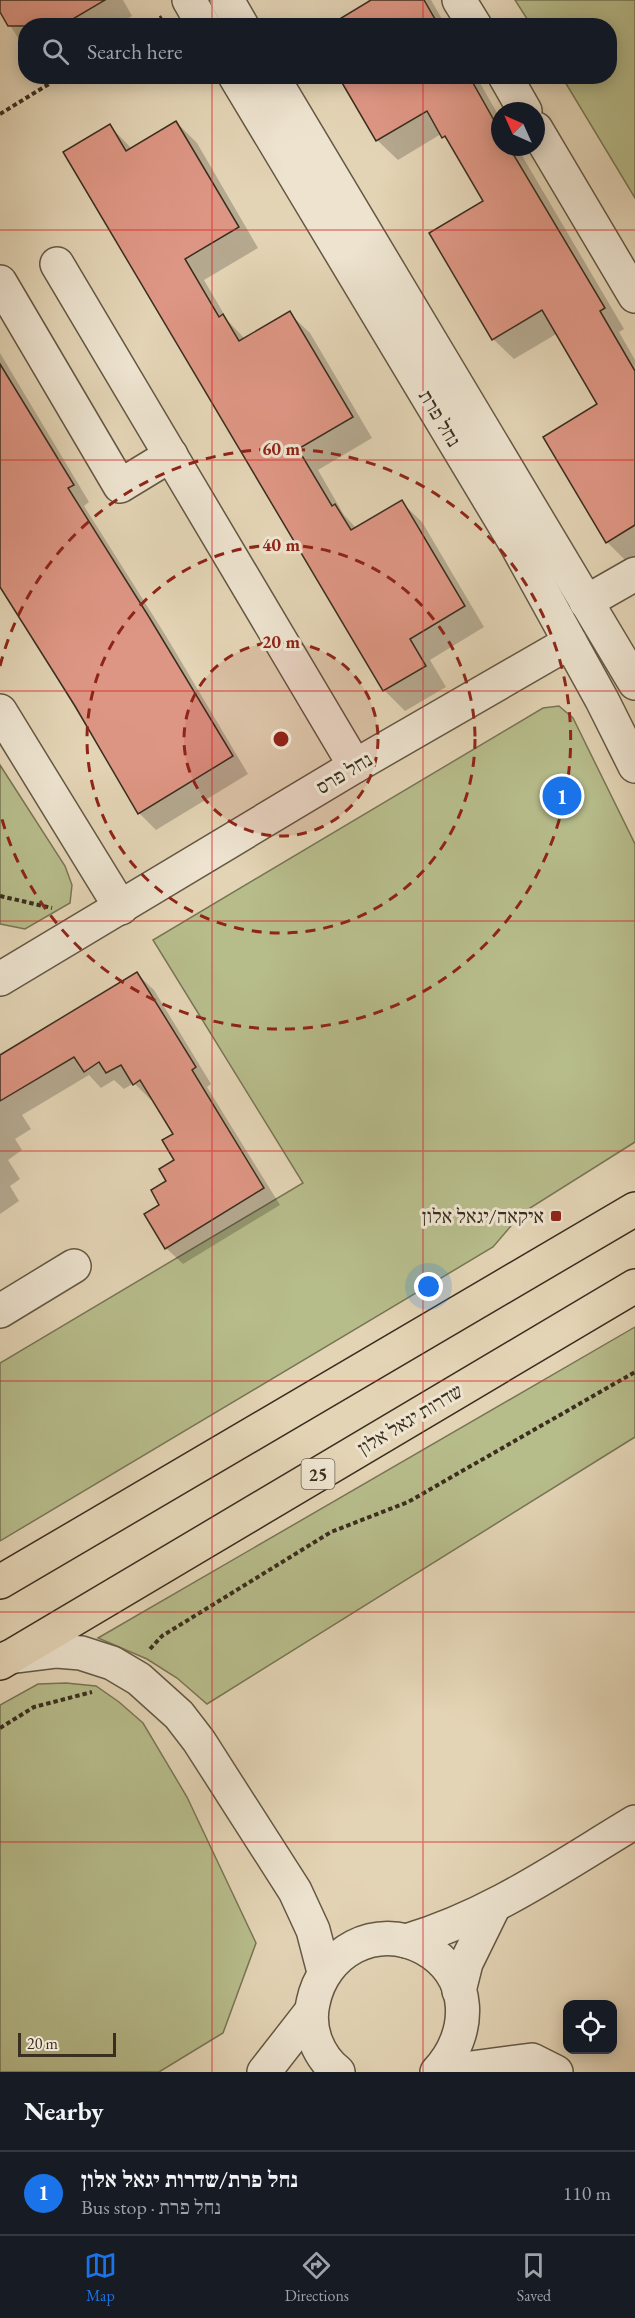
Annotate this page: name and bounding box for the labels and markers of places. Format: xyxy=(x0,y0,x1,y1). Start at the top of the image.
centre of rings xyxy=(271,729,291,749)
pin: 1 xyxy=(542,774,582,818)
place label: איקאה/יגאל אלון xyxy=(422,1203,544,1229)
marker: איקאה/יגאל אלון xyxy=(549,1209,563,1223)

